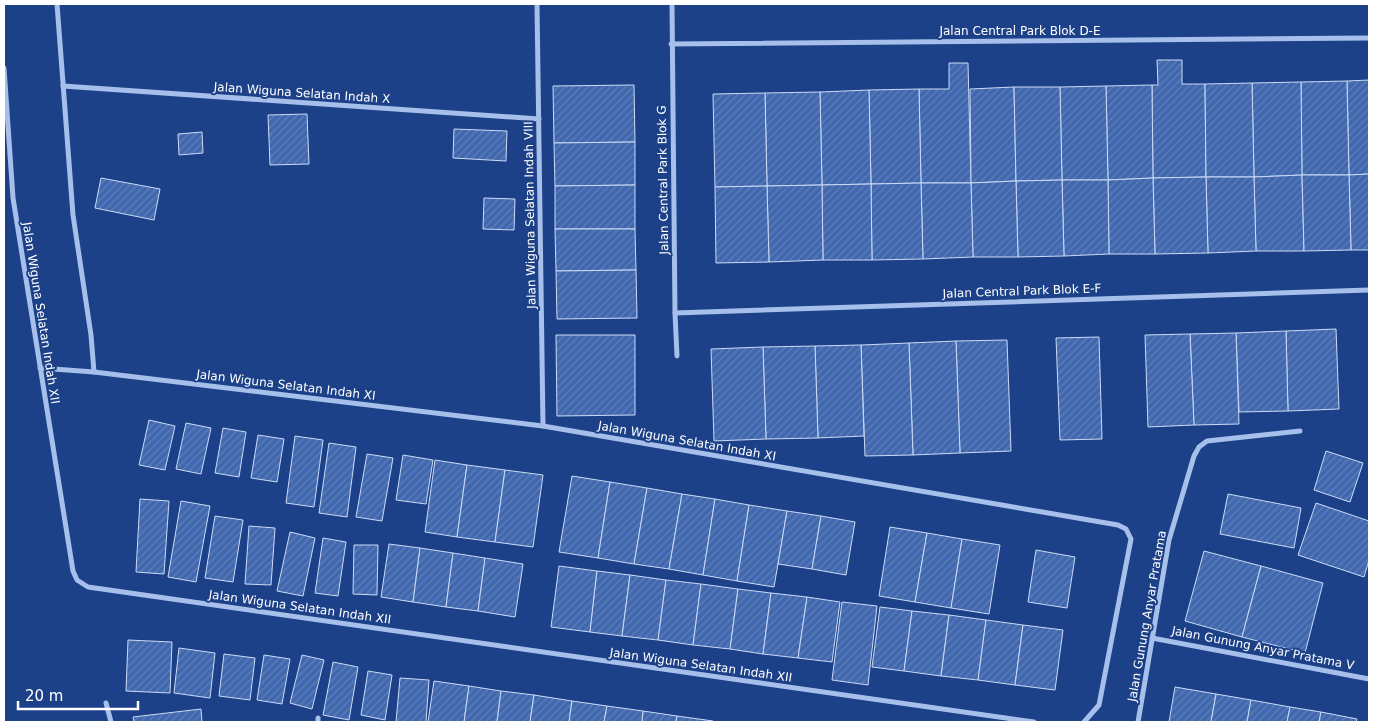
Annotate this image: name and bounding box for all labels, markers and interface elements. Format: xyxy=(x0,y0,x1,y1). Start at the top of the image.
street label: Jalan Central Park Blok D-E xyxy=(938,24,1101,38)
street label: Jalan Wiguna Selatan Indah X xyxy=(212,80,391,106)
street label: Jalan Central Park Blok G xyxy=(655,105,671,256)
street label: Jalan Wiguna Selatan Indah VIII xyxy=(521,121,539,310)
street label: Jalan Wiguna Selatan Indah XII xyxy=(20,220,62,405)
street label: Jalan Central Park Blok E-F xyxy=(941,281,1102,301)
street label: Jalan Wiguna Selatan Indah XI xyxy=(195,367,376,403)
street label: Jalan Wiguna Selatan Indah XI xyxy=(596,418,777,464)
street label: Jalan Gunung Anyar Pratama xyxy=(1125,529,1169,704)
street label: Jalan Wiguna Selatan Indah XII xyxy=(207,587,392,627)
street label: Jalan Gunung Anyar Pratama V xyxy=(1170,623,1356,673)
street label: Jalan Wiguna Selatan Indah XII xyxy=(608,645,793,685)
scale bar xyxy=(18,678,138,710)
text: 20 m xyxy=(25,687,63,705)

